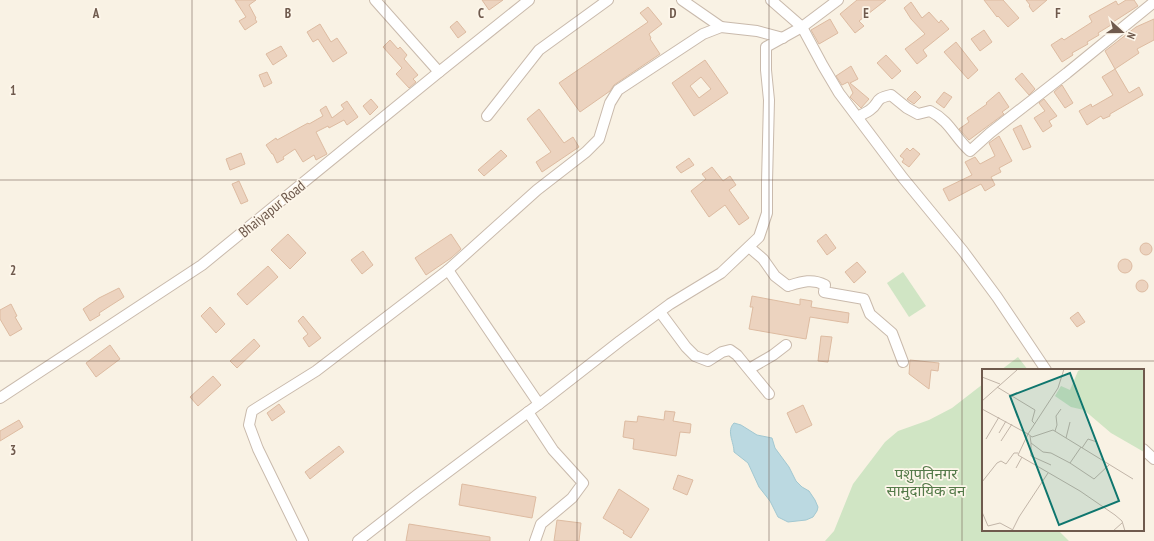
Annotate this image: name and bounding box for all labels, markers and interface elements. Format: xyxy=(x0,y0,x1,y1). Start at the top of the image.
text: A xyxy=(92,5,100,22)
text: B xyxy=(285,5,291,22)
text: C xyxy=(478,5,484,22)
text: D xyxy=(670,5,677,22)
text: E xyxy=(863,5,869,22)
text: F xyxy=(1055,5,1061,22)
north arrow xyxy=(1102,12,1142,52)
text: N xyxy=(1124,30,1139,41)
text: 1 xyxy=(10,82,16,99)
street label: Bhaiyapur Road xyxy=(234,176,309,241)
text: 2 xyxy=(10,262,16,279)
inset map xyxy=(982,369,1144,531)
text: 3 xyxy=(10,442,16,459)
park label: पशुपतिनगर सामुदायिक वन xyxy=(887,464,966,501)

